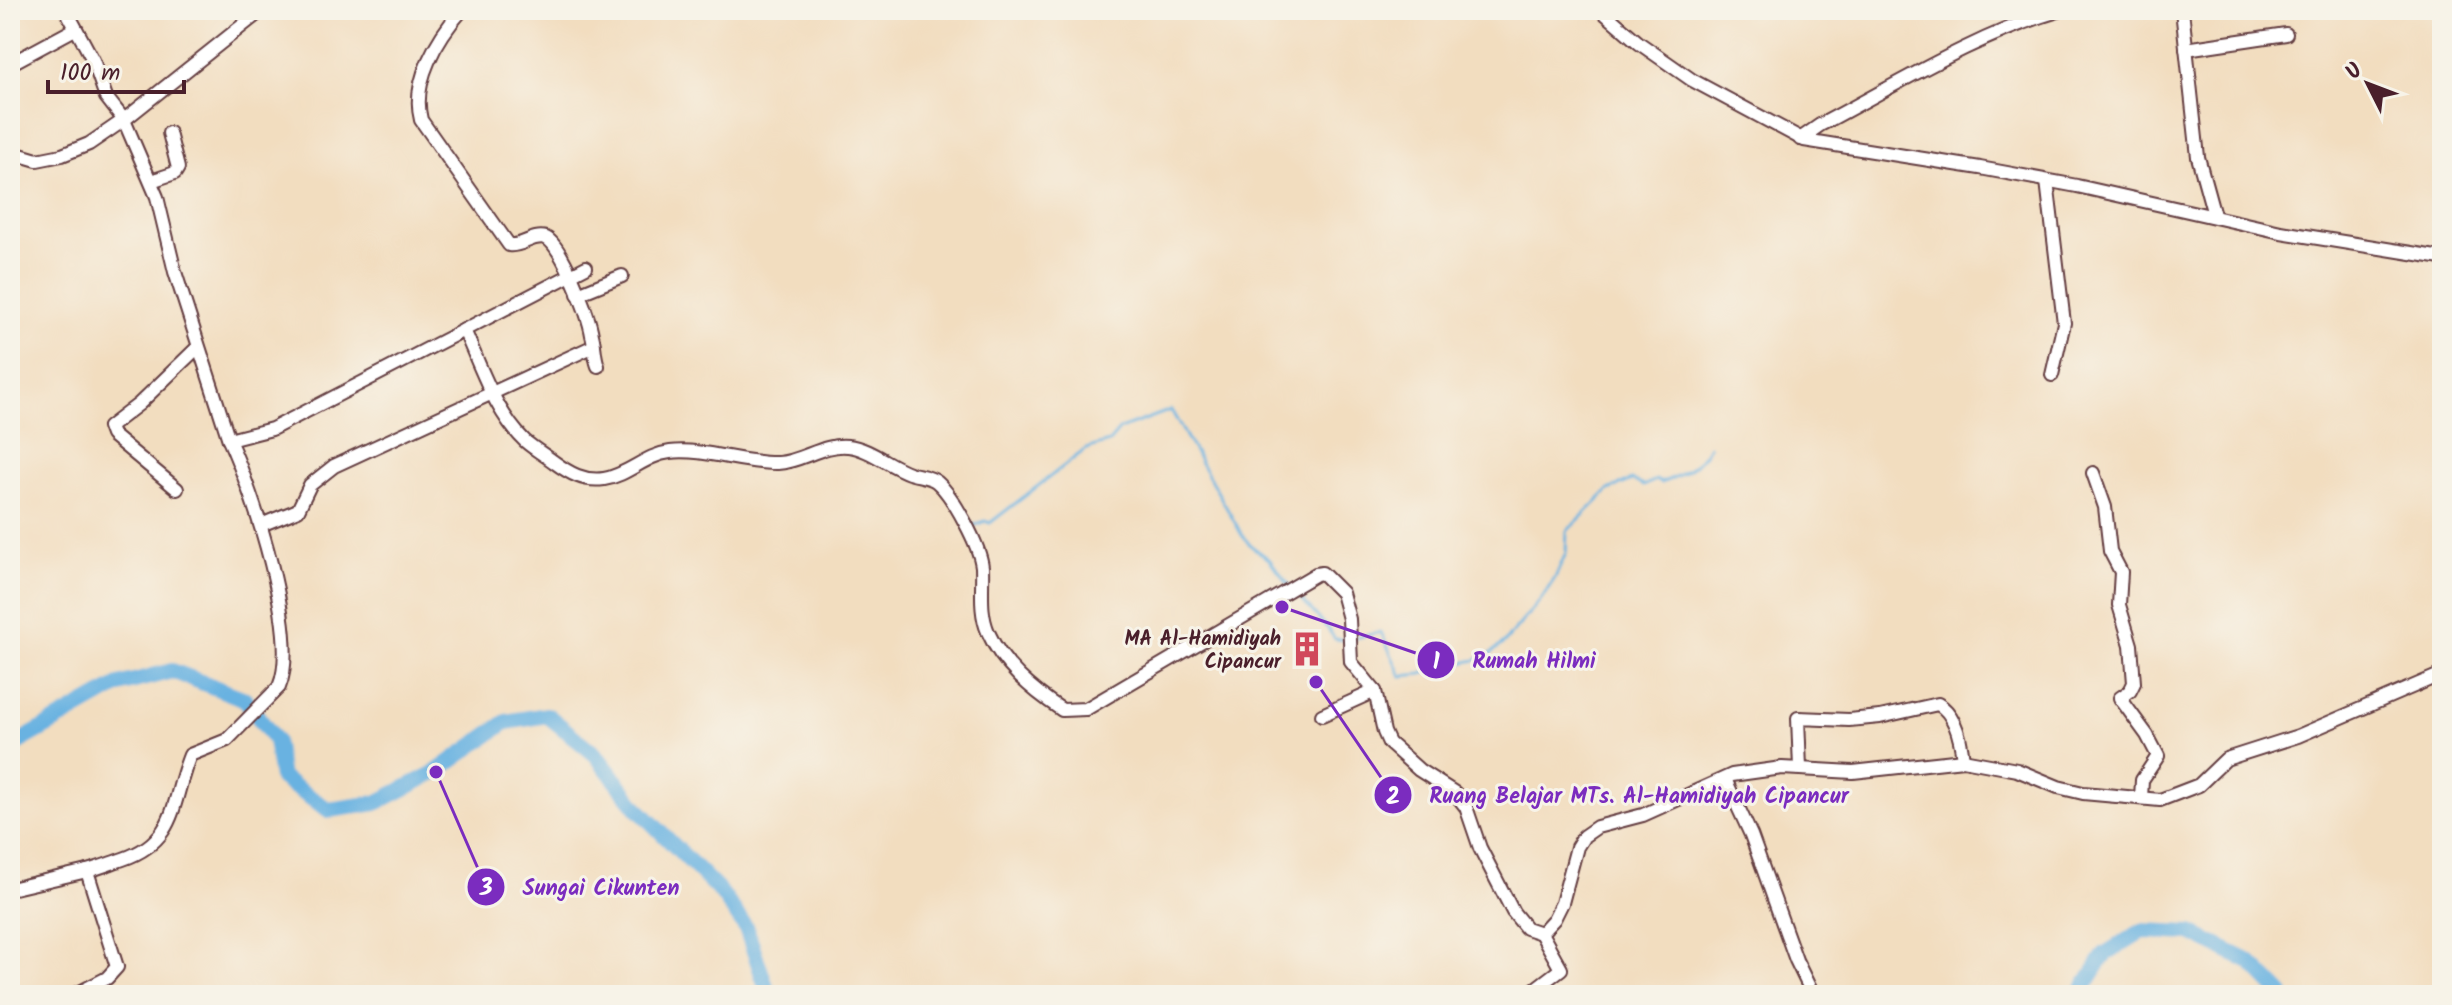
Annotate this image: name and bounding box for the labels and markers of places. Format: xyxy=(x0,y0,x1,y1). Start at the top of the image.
place label: MA Al-Hamidiyah Cipancur xyxy=(1124,624,1282,679)
building icon: MA Al-Hamidiyah Cipancur xyxy=(1288,630,1326,668)
callout: Rumah Hilmi xyxy=(1416,637,1612,683)
callout: Ruang Belajar MTs. Al-Hamidiyah Cipancur xyxy=(1373,772,1864,818)
callout: Sungai Cikunten xyxy=(466,864,695,910)

